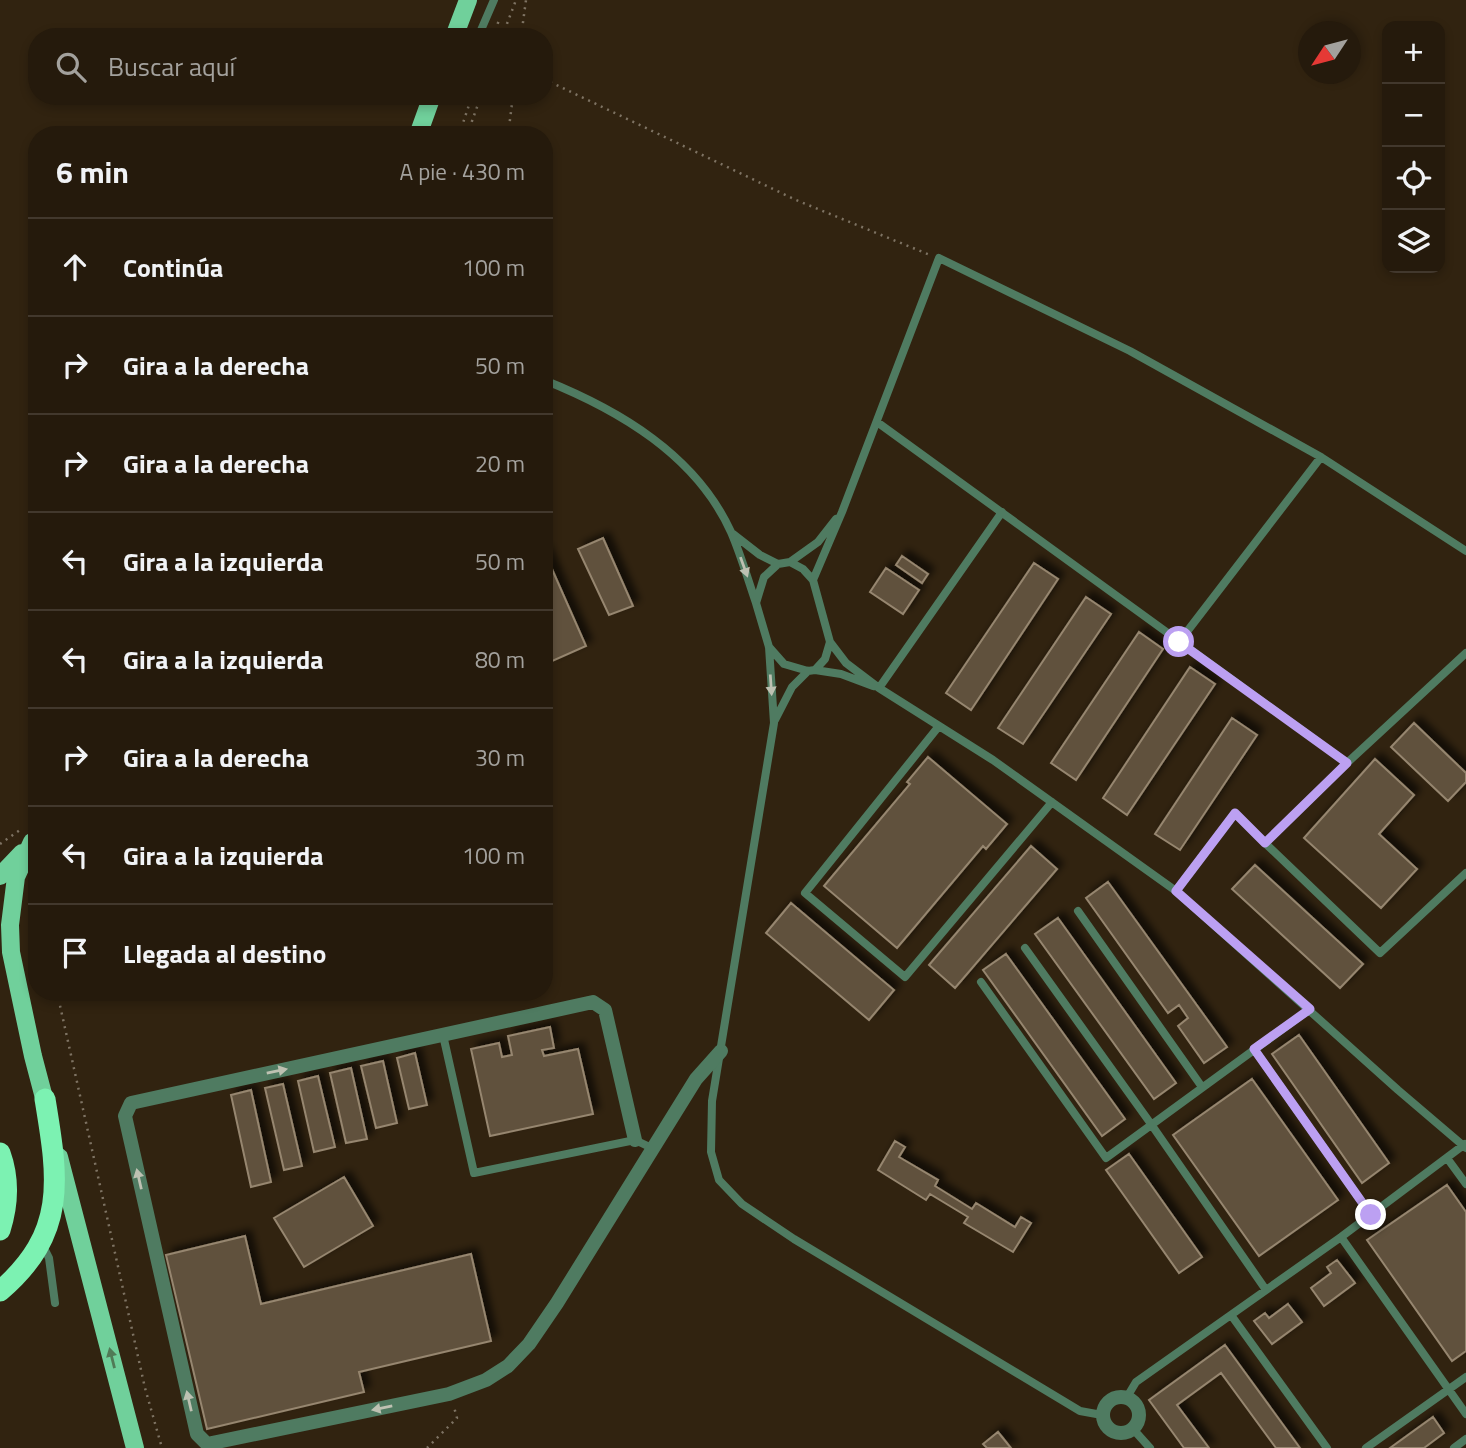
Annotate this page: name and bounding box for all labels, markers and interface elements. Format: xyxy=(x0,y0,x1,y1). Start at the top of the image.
north arrow xyxy=(1298,21,1361,84)
map controls xyxy=(1382,21,1445,273)
button: + xyxy=(1382,21,1445,84)
search box xyxy=(28,28,553,105)
text: Buscar aquí xyxy=(108,47,235,86)
icon: search xyxy=(52,48,90,86)
button: − xyxy=(1382,84,1445,147)
button: locate xyxy=(1382,147,1445,210)
text: 6 min xyxy=(56,149,129,195)
text: A pie · 430 m xyxy=(399,154,525,189)
button: layers xyxy=(1382,210,1445,273)
icon: ahead xyxy=(56,248,94,286)
text: Continúa xyxy=(123,248,223,287)
text: 100 m xyxy=(462,250,525,285)
icon: right xyxy=(56,346,94,384)
text: Gira a la derecha xyxy=(123,346,309,385)
text: 50 m xyxy=(475,348,525,383)
icon: right xyxy=(56,444,94,482)
text: Gira a la derecha xyxy=(123,444,309,483)
text: 20 m xyxy=(475,446,525,481)
icon: left xyxy=(56,542,94,580)
text: Gira a la izquierda xyxy=(123,542,324,581)
text: 50 m xyxy=(475,544,525,579)
one-way arrow xyxy=(739,557,750,578)
route start xyxy=(1163,626,1194,657)
icon: left xyxy=(56,640,94,678)
text: Gira a la izquierda xyxy=(123,640,324,679)
text: 80 m xyxy=(475,642,525,677)
one-way arrow xyxy=(766,674,777,696)
icon: right xyxy=(56,738,94,776)
text: Gira a la derecha xyxy=(123,738,309,777)
text: 30 m xyxy=(475,740,525,775)
icon: left xyxy=(56,836,94,874)
text: Gira a la izquierda xyxy=(123,836,324,875)
text: 100 m xyxy=(462,838,525,873)
icon: arrive xyxy=(56,934,94,972)
text: Llegada al destino xyxy=(123,934,326,973)
one-way arrow xyxy=(266,1066,288,1077)
one-way arrow xyxy=(133,1168,144,1190)
route end xyxy=(1355,1199,1386,1230)
one-way arrow xyxy=(106,1347,116,1368)
one-way arrow xyxy=(184,1389,195,1411)
one-way arrow xyxy=(371,1402,393,1413)

